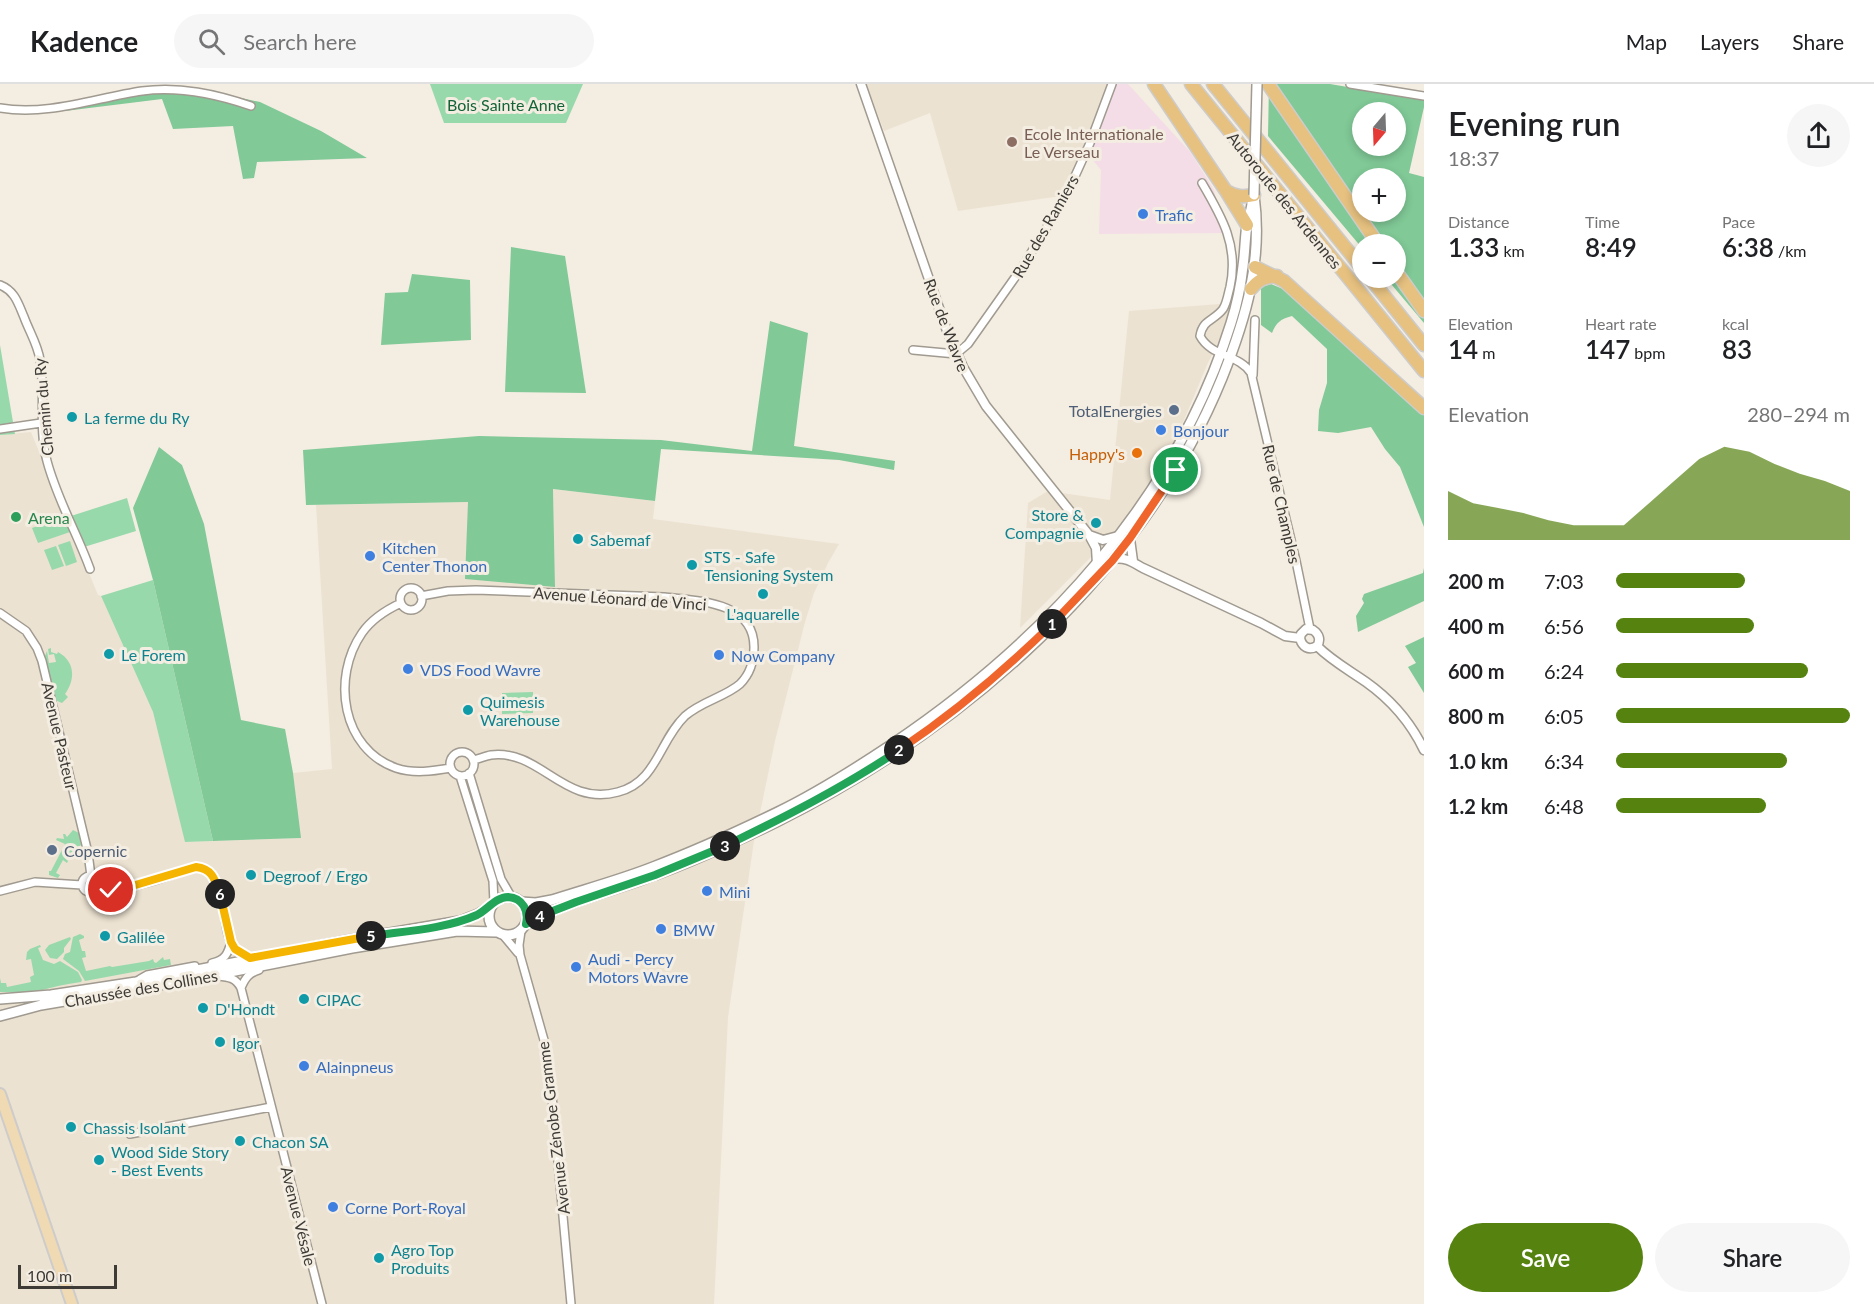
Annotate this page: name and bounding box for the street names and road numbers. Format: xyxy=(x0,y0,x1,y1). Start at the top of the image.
street label: Autoroute des Ardennes xyxy=(1224,128,1346,272)
street label: Rue des Ramiers xyxy=(1008,171,1082,281)
street label: Rue de Wavre xyxy=(921,276,973,374)
street label: Chemin du Ry xyxy=(29,357,57,457)
street label: Rue de Champles xyxy=(1259,443,1305,565)
street label: Avenue Léonard de Vinci xyxy=(533,582,707,614)
street label: Avenue Pasteur xyxy=(38,680,82,792)
street label: Chaussée des Collines xyxy=(63,965,219,1011)
street label: Avenue Zénobe Gramme xyxy=(533,1040,573,1216)
street label: Avenue Vésale xyxy=(277,1164,321,1268)

